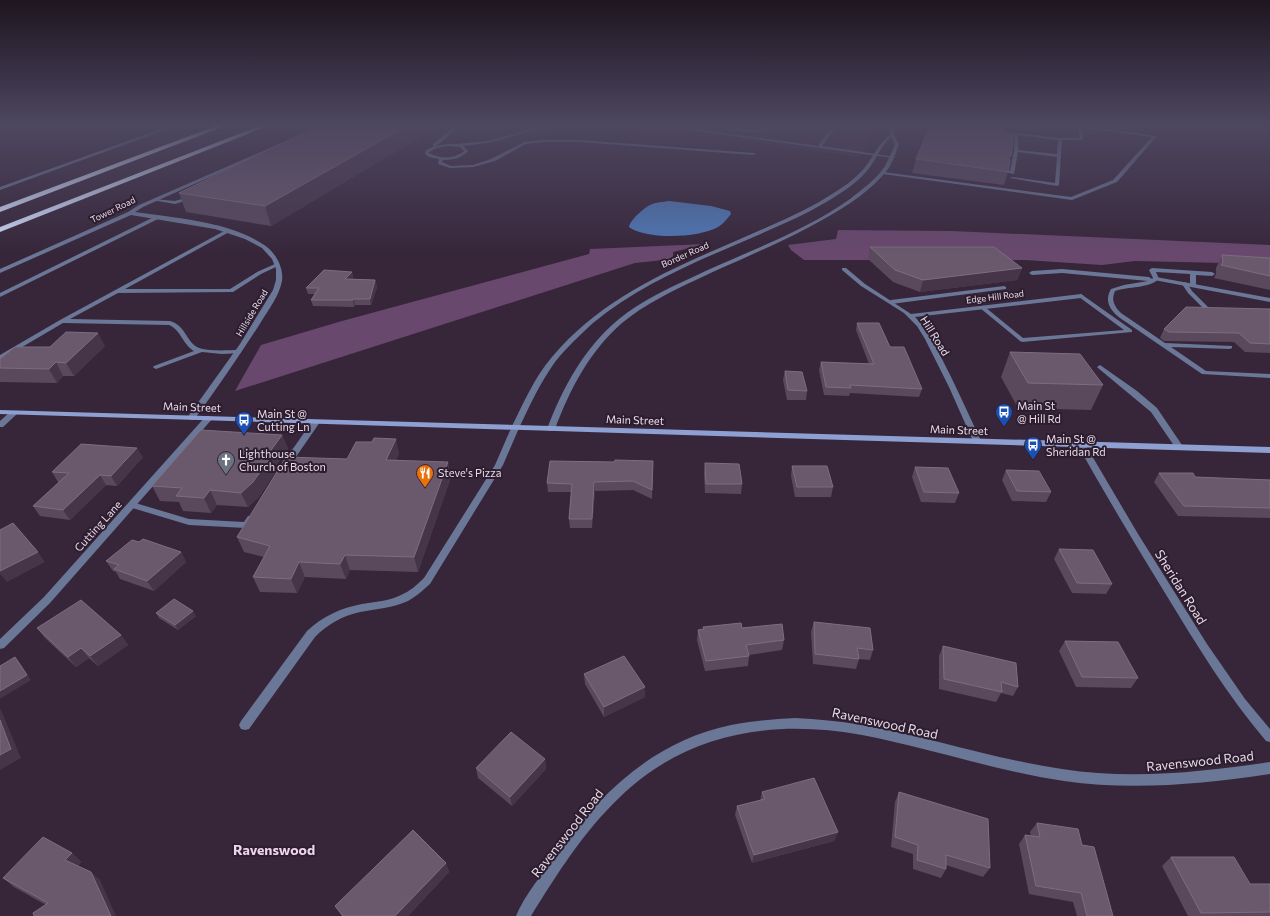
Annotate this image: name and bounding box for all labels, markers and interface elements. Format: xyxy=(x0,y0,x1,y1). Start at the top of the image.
street label: Tower Road xyxy=(89,194,137,225)
street label: Border Road xyxy=(659,239,710,270)
street label: Hillside Road xyxy=(233,287,270,338)
street label: Edge Hill Road xyxy=(965,288,1024,306)
street label: Hill Road xyxy=(918,313,953,358)
street label: Main Street xyxy=(163,399,222,414)
place label: Main St @ Hill Rd xyxy=(1017,399,1061,425)
bus stop icon: Main St @ Hill Rd xyxy=(994,402,1014,427)
place label: Main St @ Cutting Ln xyxy=(257,407,310,433)
bus stop icon: Main St @ Cutting Ln xyxy=(234,410,254,435)
street label: Main Street xyxy=(606,412,665,427)
street label: Main Street xyxy=(930,422,989,437)
place label: Main St @ Sheridan Rd xyxy=(1046,432,1106,458)
bus stop icon: Main St @ Sheridan Rd xyxy=(1023,435,1043,460)
place label: Lighthouse Church of Boston xyxy=(239,447,326,473)
church icon: Lighthouse Church of Boston xyxy=(216,450,236,475)
restaurant icon: Steve's Pizza xyxy=(415,463,435,488)
place label: Steve's Pizza xyxy=(438,466,501,479)
street label: Cutting Lane xyxy=(71,497,124,554)
street label: Sheridan Road xyxy=(1152,547,1210,627)
street label: Ravenswood Road xyxy=(831,704,939,742)
street label: Ravenswood Road xyxy=(1145,747,1255,775)
street label: Ravenswood Road xyxy=(527,786,607,880)
district label: Ravenswood xyxy=(233,841,315,858)

